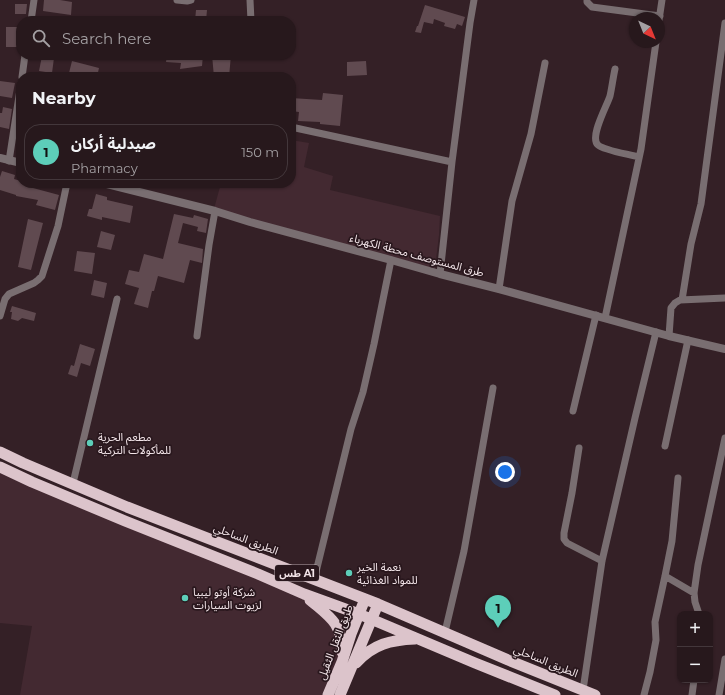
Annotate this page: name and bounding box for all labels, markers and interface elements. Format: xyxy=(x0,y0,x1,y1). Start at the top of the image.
north arrow xyxy=(629,12,665,48)
search box xyxy=(16,16,296,60)
icon: search xyxy=(30,27,52,49)
text: Search here xyxy=(62,29,151,48)
text: Nearby xyxy=(32,88,96,108)
text: صيدلية أركان xyxy=(71,134,156,153)
text: 1 xyxy=(43,144,49,160)
text: 150 m xyxy=(241,144,279,160)
text: Pharmacy xyxy=(71,160,138,176)
street label: طرق المستوصف محطة الكهرباء xyxy=(348,230,486,280)
place label: مطعم الحرية للمأكولات التركية xyxy=(98,430,171,457)
marker: مطعم الحرية للمأكولات التركية xyxy=(85,438,95,448)
your location xyxy=(495,462,515,482)
street label: الطريق الساحلي xyxy=(211,520,280,560)
place label: نعمة الخير للمواد الغذائية xyxy=(356,560,418,587)
road number: طس A1 xyxy=(275,565,319,581)
marker: نعمة الخير للمواد الغذائية xyxy=(344,568,354,578)
place label: شركة أوتو ليبيا لزيوت السيارات xyxy=(193,585,262,612)
marker: شركة أوتو ليبيا لزيوت السيارات xyxy=(180,593,190,603)
pin: 1 xyxy=(485,595,511,628)
street label: طريق النقل الثقيل xyxy=(314,602,356,682)
map controls xyxy=(677,611,713,683)
button: + xyxy=(677,611,713,647)
street label: الطريق الساحلي xyxy=(511,642,580,683)
button: − xyxy=(677,647,713,683)

